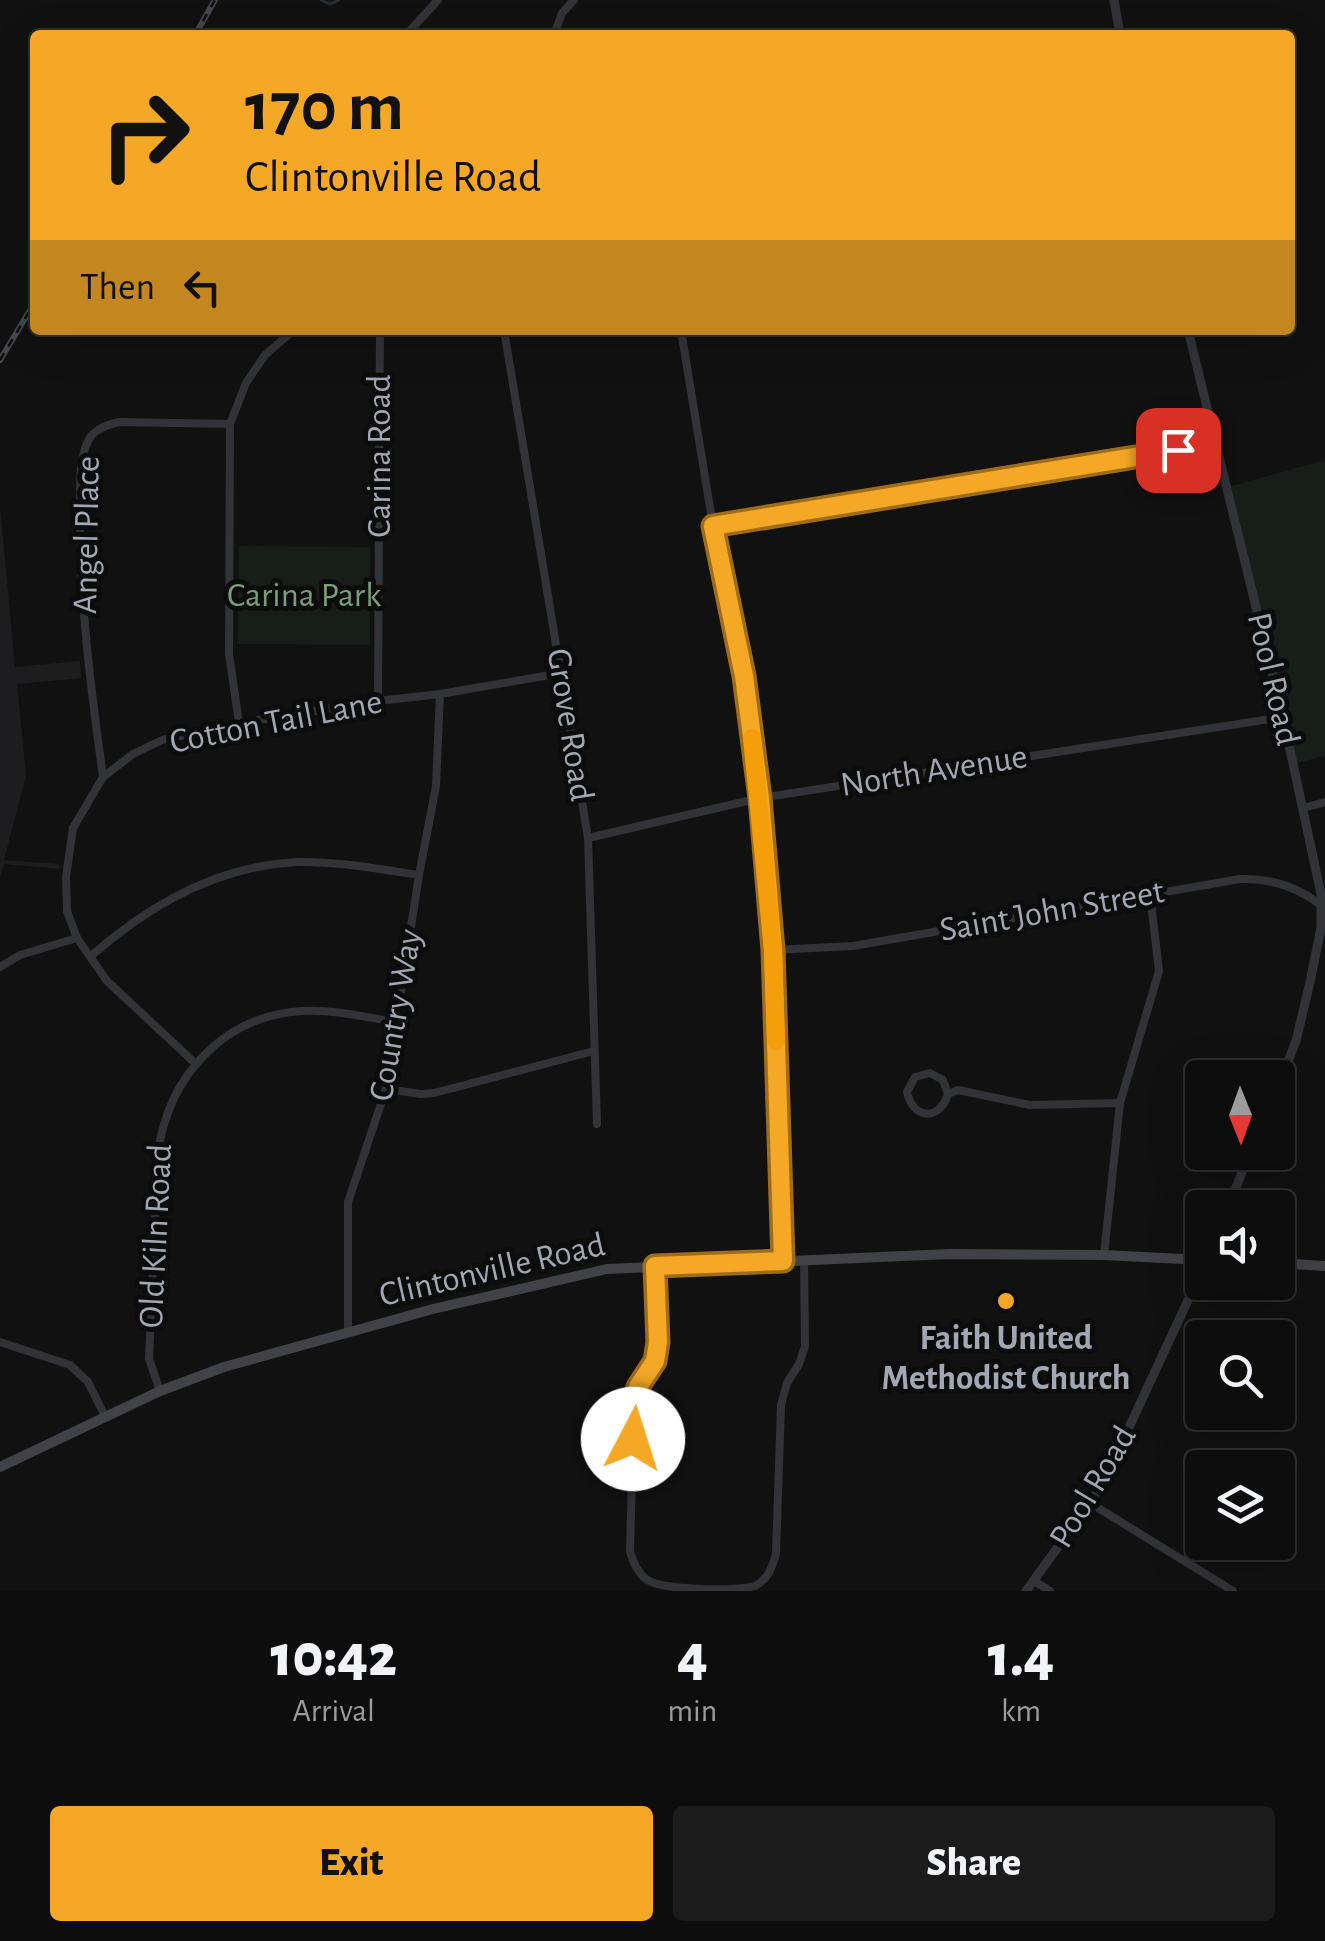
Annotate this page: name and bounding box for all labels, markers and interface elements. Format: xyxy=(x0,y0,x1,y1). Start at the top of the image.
icon: right xyxy=(80,70,210,200)
text: 170 m xyxy=(245,73,404,143)
text: Clintonville Road xyxy=(245,155,541,200)
icon: left xyxy=(175,260,230,315)
text: Then xyxy=(80,269,155,307)
street label: Carina Road xyxy=(362,374,397,538)
pin xyxy=(1136,408,1221,493)
icon: arrive xyxy=(1151,423,1206,478)
street label: Angel Place xyxy=(68,456,106,614)
park label: Carina Park xyxy=(227,578,381,613)
street label: Pool Road xyxy=(1241,609,1305,749)
street label: Grove Road xyxy=(541,646,599,804)
street label: Cotton Tail Lane xyxy=(167,684,385,760)
street label: North Avenue xyxy=(838,739,1030,803)
street label: Saint John Street xyxy=(937,874,1167,948)
street label: Country Way xyxy=(364,926,428,1104)
north arrow xyxy=(1185,1060,1295,1170)
map controls xyxy=(1185,1060,1295,1560)
street label: Old Kiln Road xyxy=(134,1143,178,1329)
button: sound xyxy=(1185,1190,1295,1300)
street label: Clintonville Road xyxy=(376,1227,608,1313)
marker: Faith United Methodist Church xyxy=(995,1290,1017,1312)
button: search xyxy=(1185,1320,1295,1430)
place label: Faith United Methodist Church xyxy=(882,1321,1130,1396)
position arrow xyxy=(581,1387,685,1491)
street label: Pool Road xyxy=(1043,1420,1143,1554)
button: layers xyxy=(1185,1450,1295,1560)
text: 10:42 xyxy=(271,1627,397,1687)
text: 4 xyxy=(677,1627,708,1687)
text: 1.4 xyxy=(988,1627,1054,1687)
text: Arrival xyxy=(293,1695,375,1727)
text: min xyxy=(667,1695,717,1727)
text: km xyxy=(1001,1695,1041,1727)
button: Exit xyxy=(50,1806,653,1921)
button: Share xyxy=(673,1806,1275,1921)

